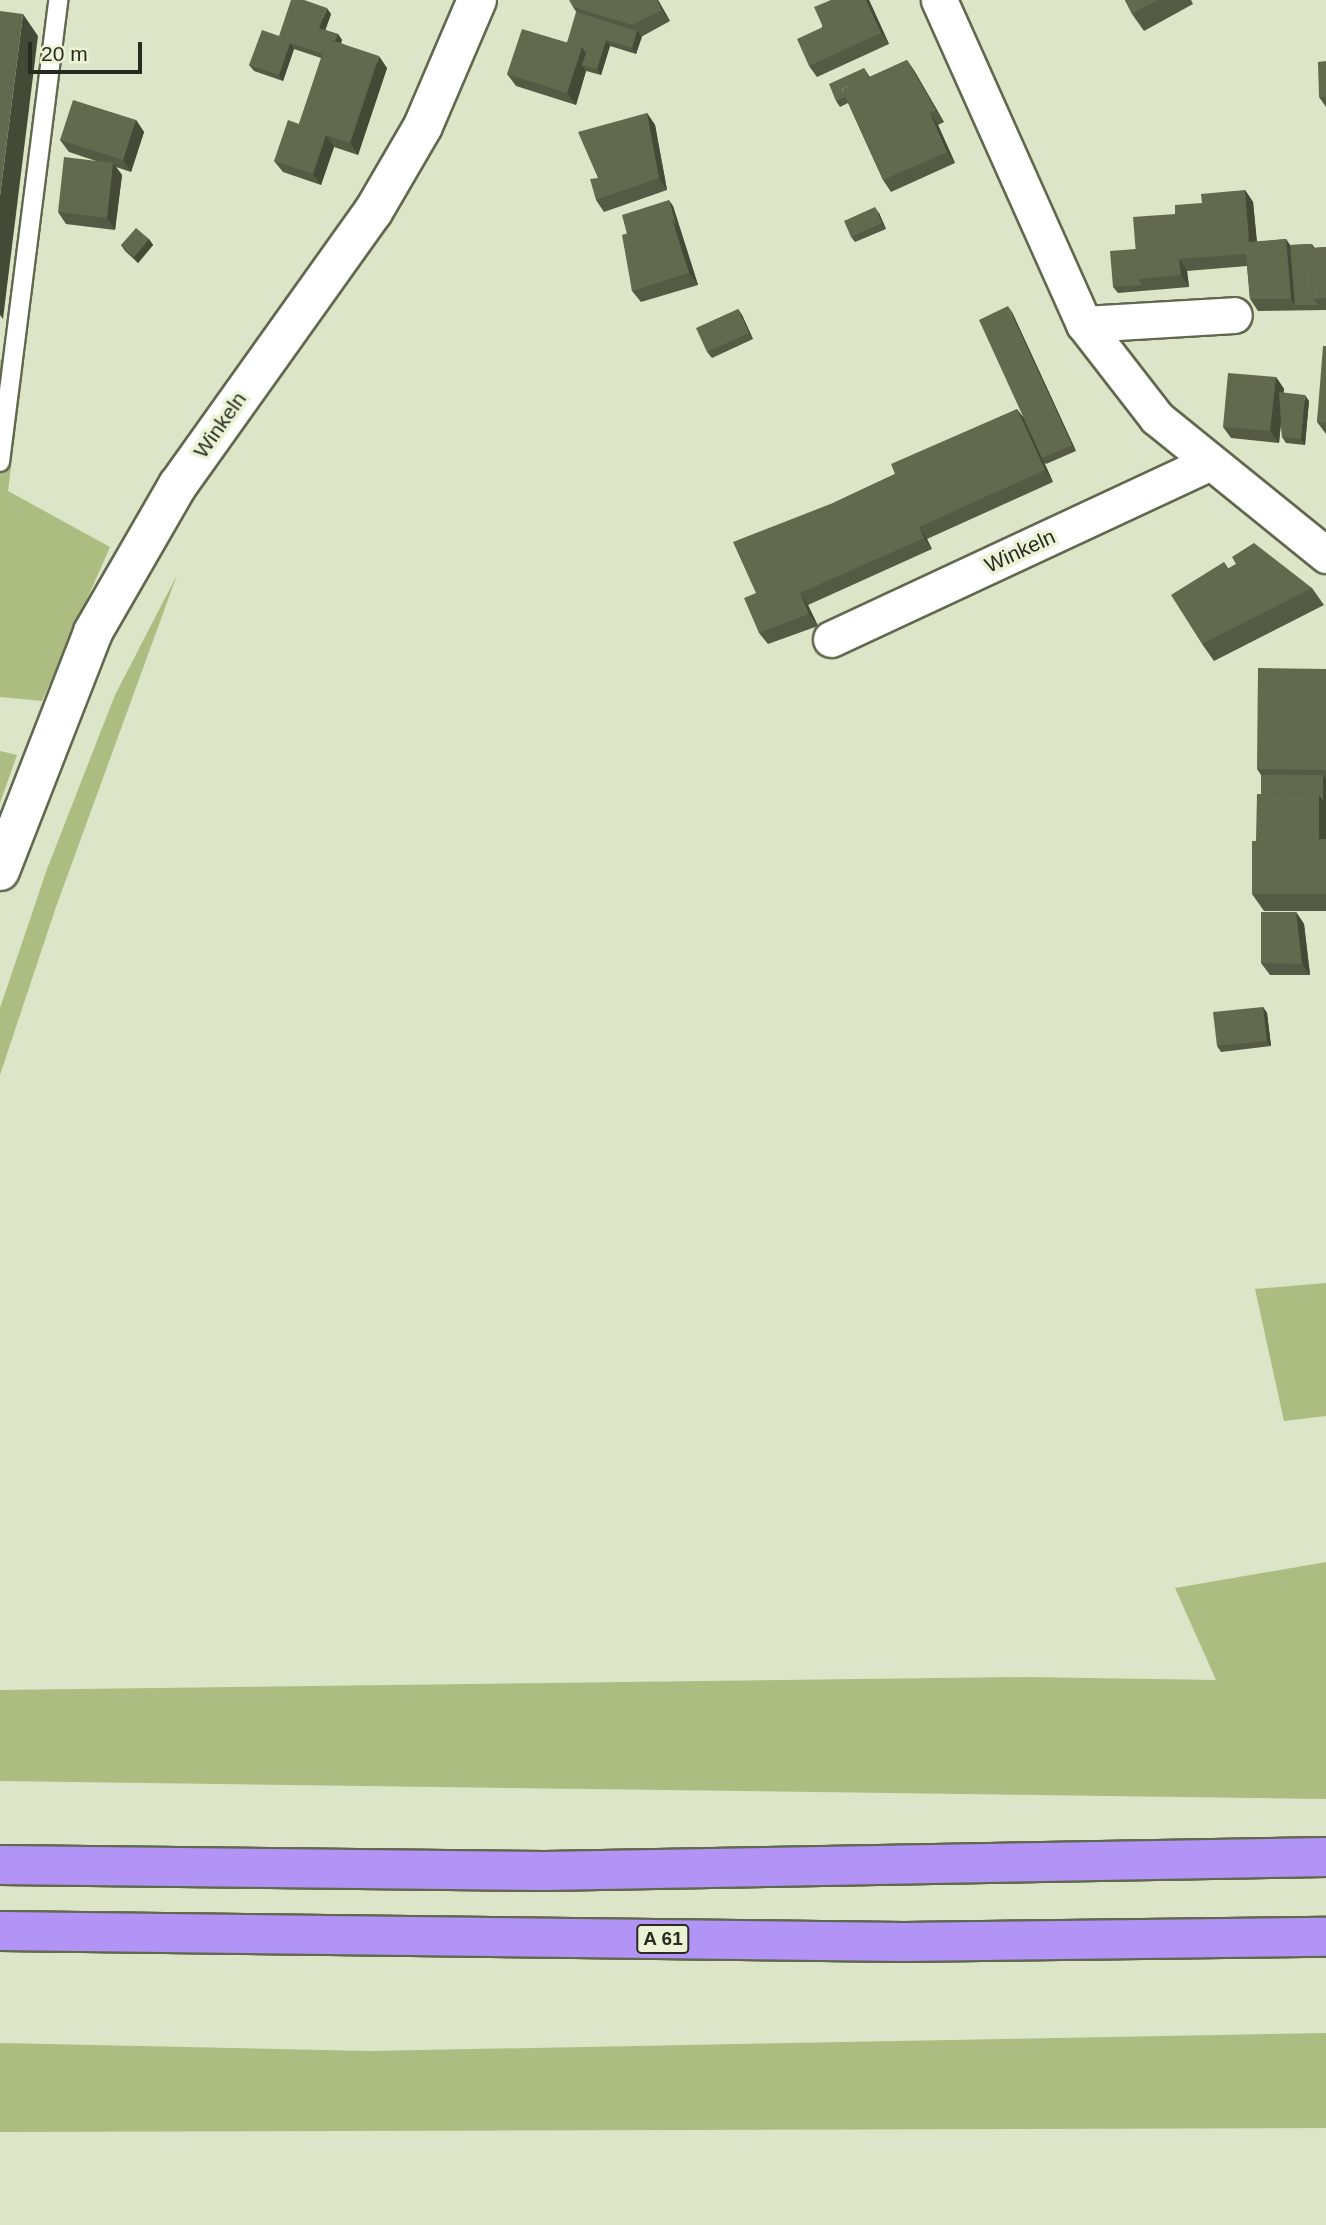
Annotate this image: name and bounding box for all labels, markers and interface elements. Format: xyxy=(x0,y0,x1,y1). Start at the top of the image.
scale bar xyxy=(32,28,145,72)
text: 20 m xyxy=(41,42,88,65)
street label: Winkeln xyxy=(188,387,252,463)
street label: Winkeln xyxy=(981,524,1059,578)
road number: A 61 xyxy=(635,1924,691,1954)

